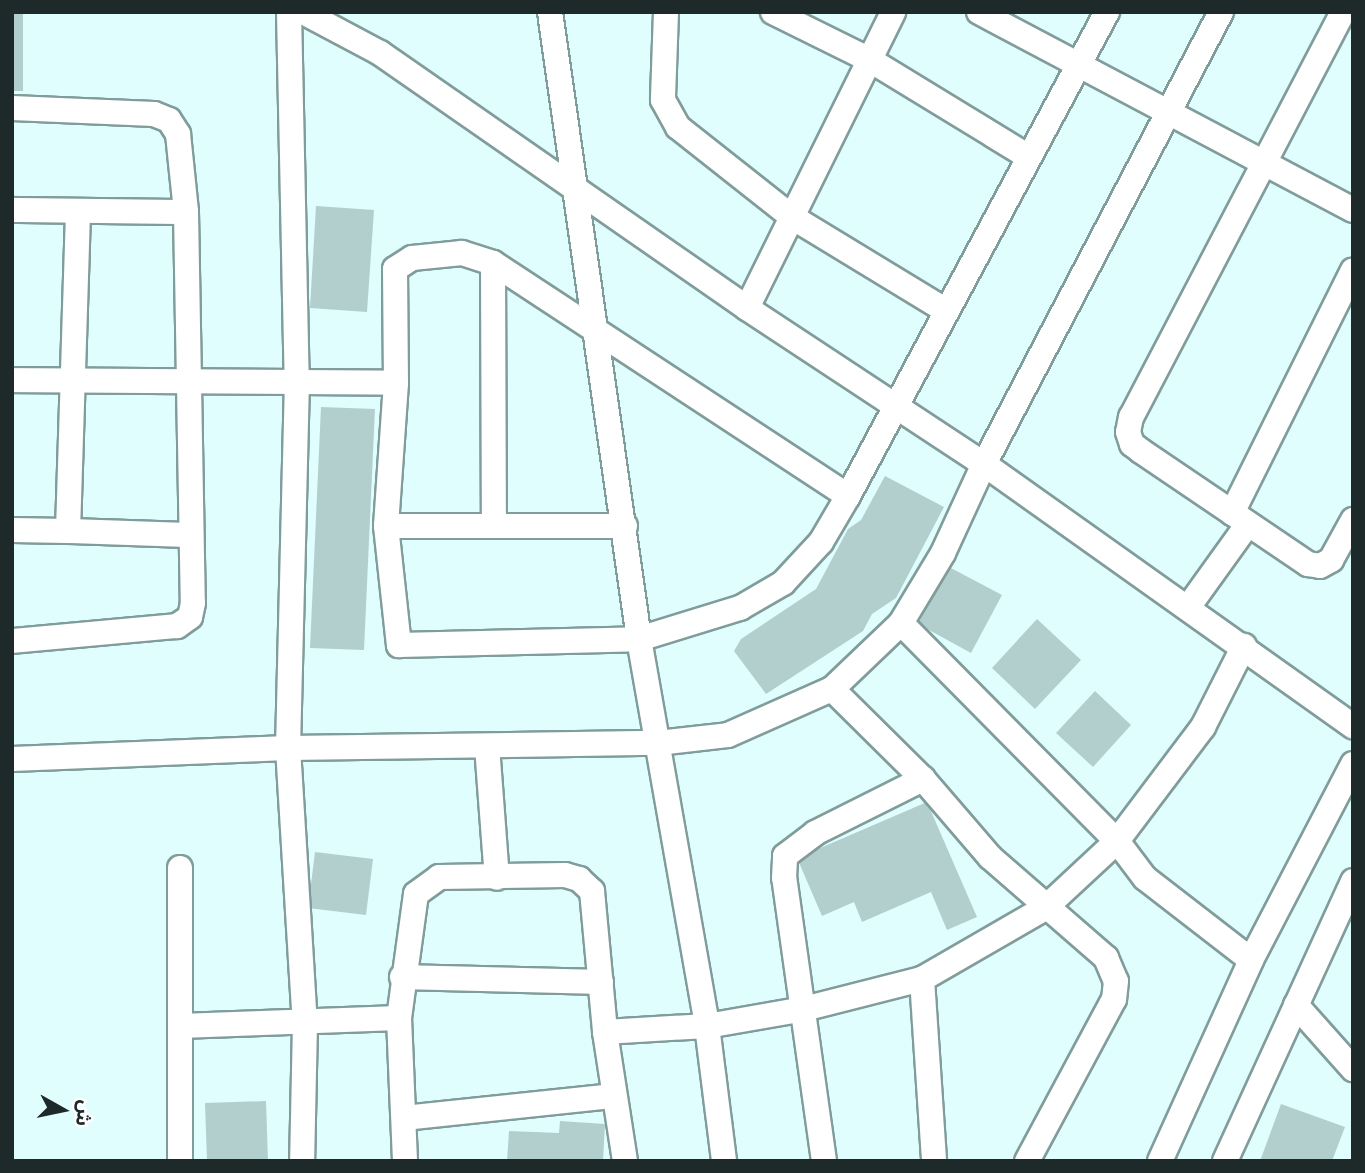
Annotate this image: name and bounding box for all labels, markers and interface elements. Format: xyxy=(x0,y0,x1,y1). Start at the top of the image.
north arrow xyxy=(28,1075,98,1145)
text: ش xyxy=(62,1097,106,1129)

